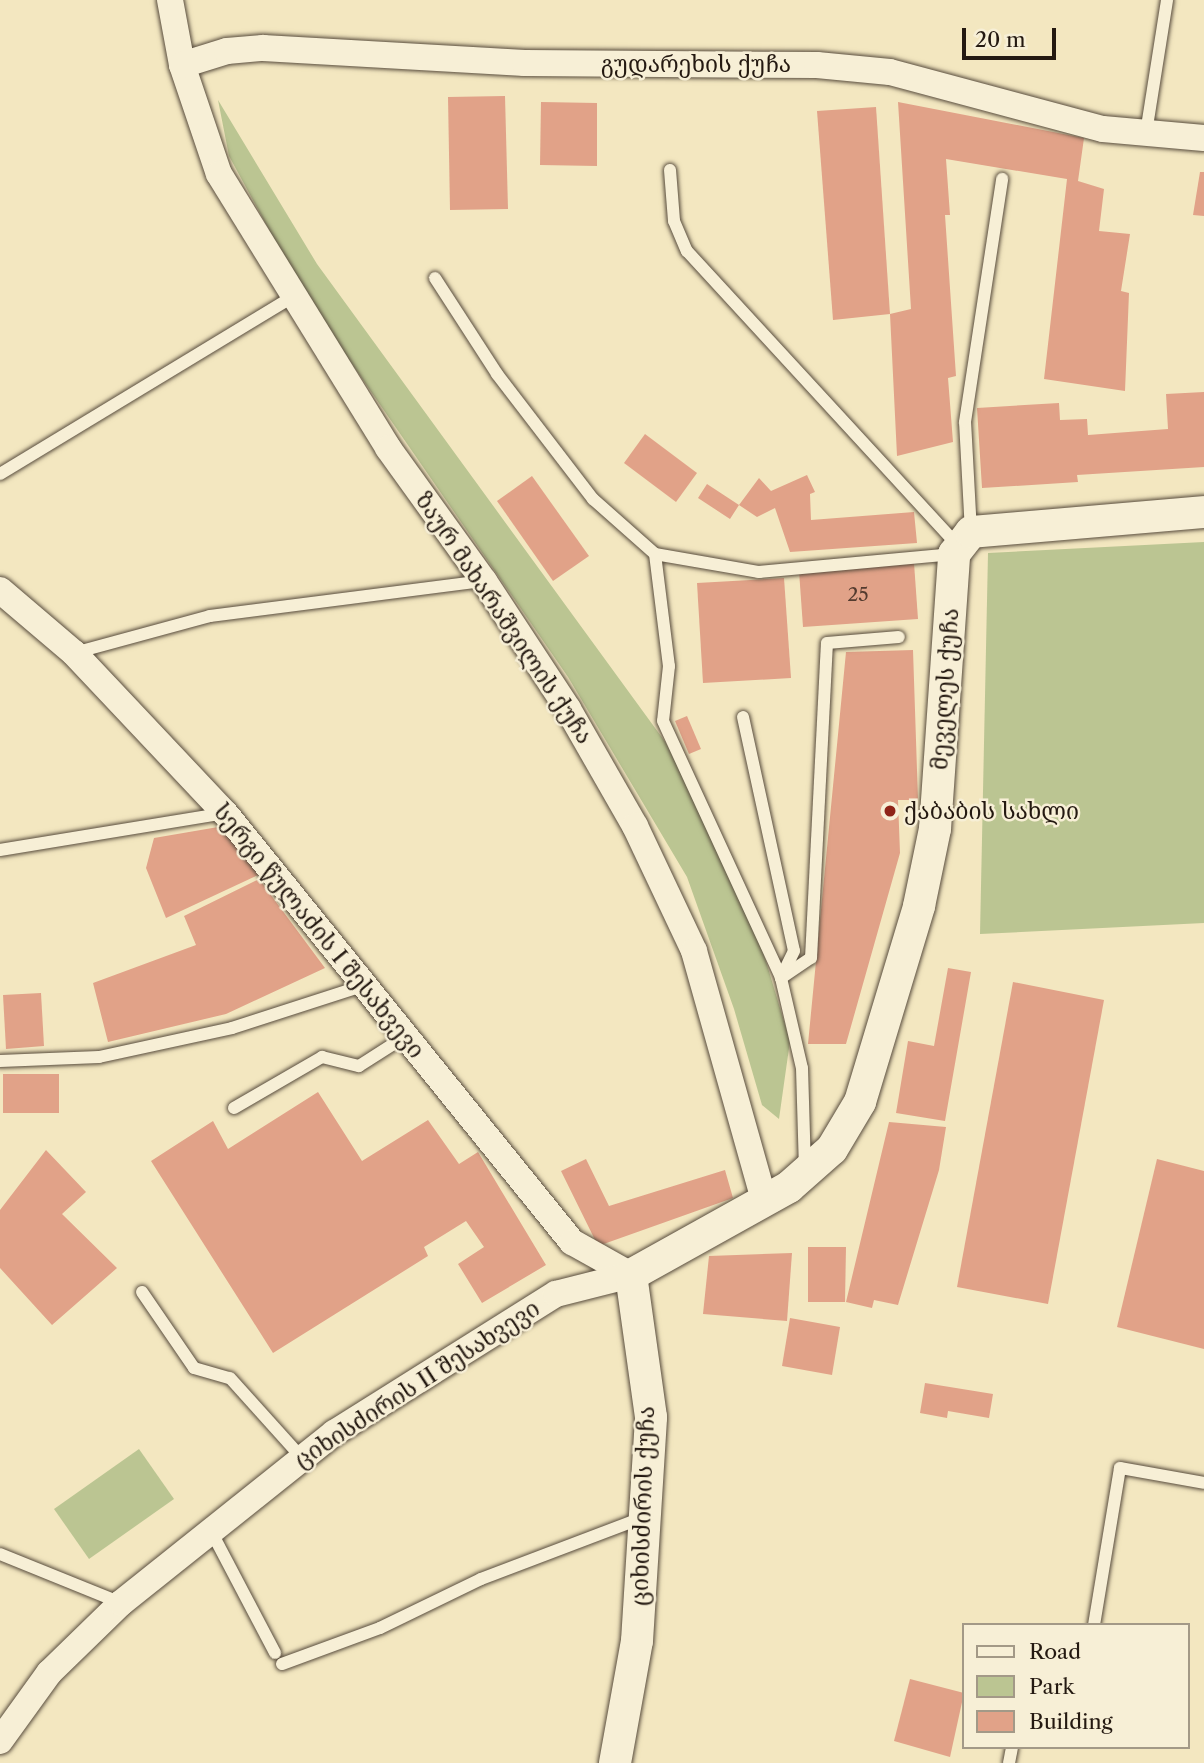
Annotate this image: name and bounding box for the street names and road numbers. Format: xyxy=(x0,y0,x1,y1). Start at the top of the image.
street label: გუდარეხის ქუჩა xyxy=(601,50,791,78)
street label: ზაურ მახარაშვილის ქუჩა xyxy=(409,487,599,749)
street label: მეველეს ქუჩა xyxy=(926,607,964,771)
street label: სერგი წულაძის I შესახვევი xyxy=(208,798,430,1064)
street label: ციხისძირის II შესახვევი xyxy=(289,1294,545,1474)
street label: ციხისძირის ქუჩა xyxy=(626,1406,660,1606)

